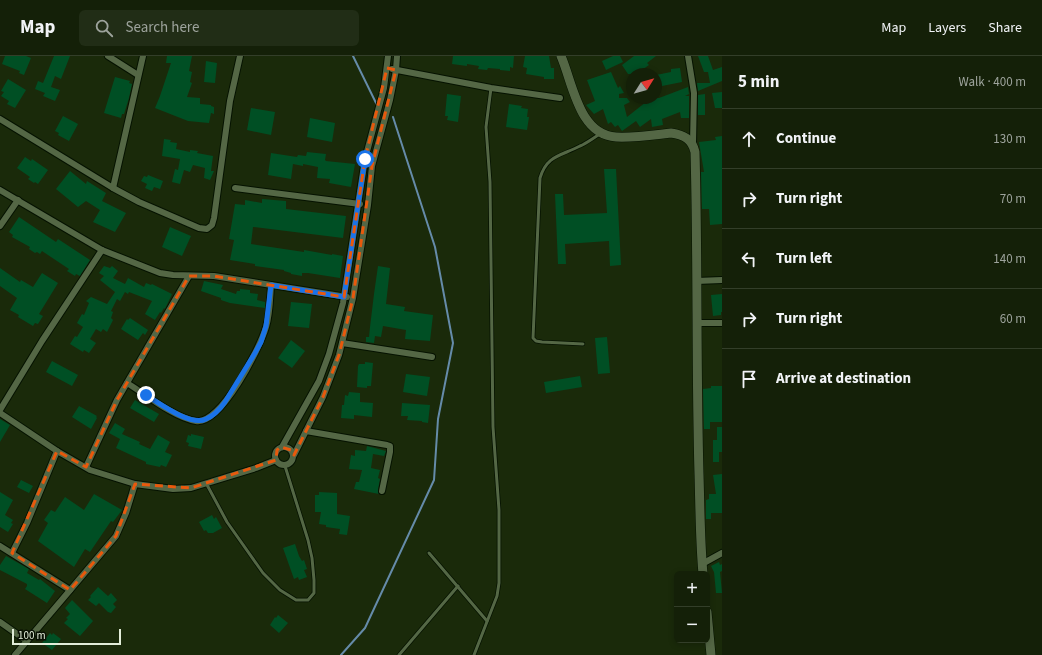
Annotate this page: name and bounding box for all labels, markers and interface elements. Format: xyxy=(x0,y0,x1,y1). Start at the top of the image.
search box xyxy=(79,10,359,46)
text: Map xyxy=(20,14,55,41)
icon: search xyxy=(93,17,115,39)
text: Search here xyxy=(125,17,199,38)
text: Map xyxy=(881,18,906,38)
text: Layers xyxy=(928,18,966,38)
text: Share xyxy=(988,18,1022,38)
north arrow xyxy=(626,68,662,104)
text: 5 min xyxy=(738,70,779,94)
text: Walk · 400 m xyxy=(958,73,1026,91)
icon: ahead xyxy=(738,128,760,150)
text: Continue xyxy=(776,128,836,149)
text: 130 m xyxy=(993,130,1026,148)
route start xyxy=(356,150,374,168)
icon: right xyxy=(738,188,760,210)
text: Turn right xyxy=(776,188,842,209)
text: 70 m xyxy=(1000,190,1026,208)
icon: left xyxy=(738,248,760,270)
text: Turn left xyxy=(776,248,832,269)
text: 140 m xyxy=(993,250,1026,268)
icon: right xyxy=(738,308,760,330)
text: Turn right xyxy=(776,308,842,329)
text: 60 m xyxy=(1000,310,1026,328)
icon: arrive xyxy=(738,368,760,390)
text: Arrive at destination xyxy=(776,368,911,389)
route end xyxy=(137,386,155,404)
map controls xyxy=(674,571,710,643)
button: + xyxy=(674,571,710,607)
button: − xyxy=(674,607,710,643)
scale bar xyxy=(12,627,121,646)
text: 100 m xyxy=(18,628,46,643)

